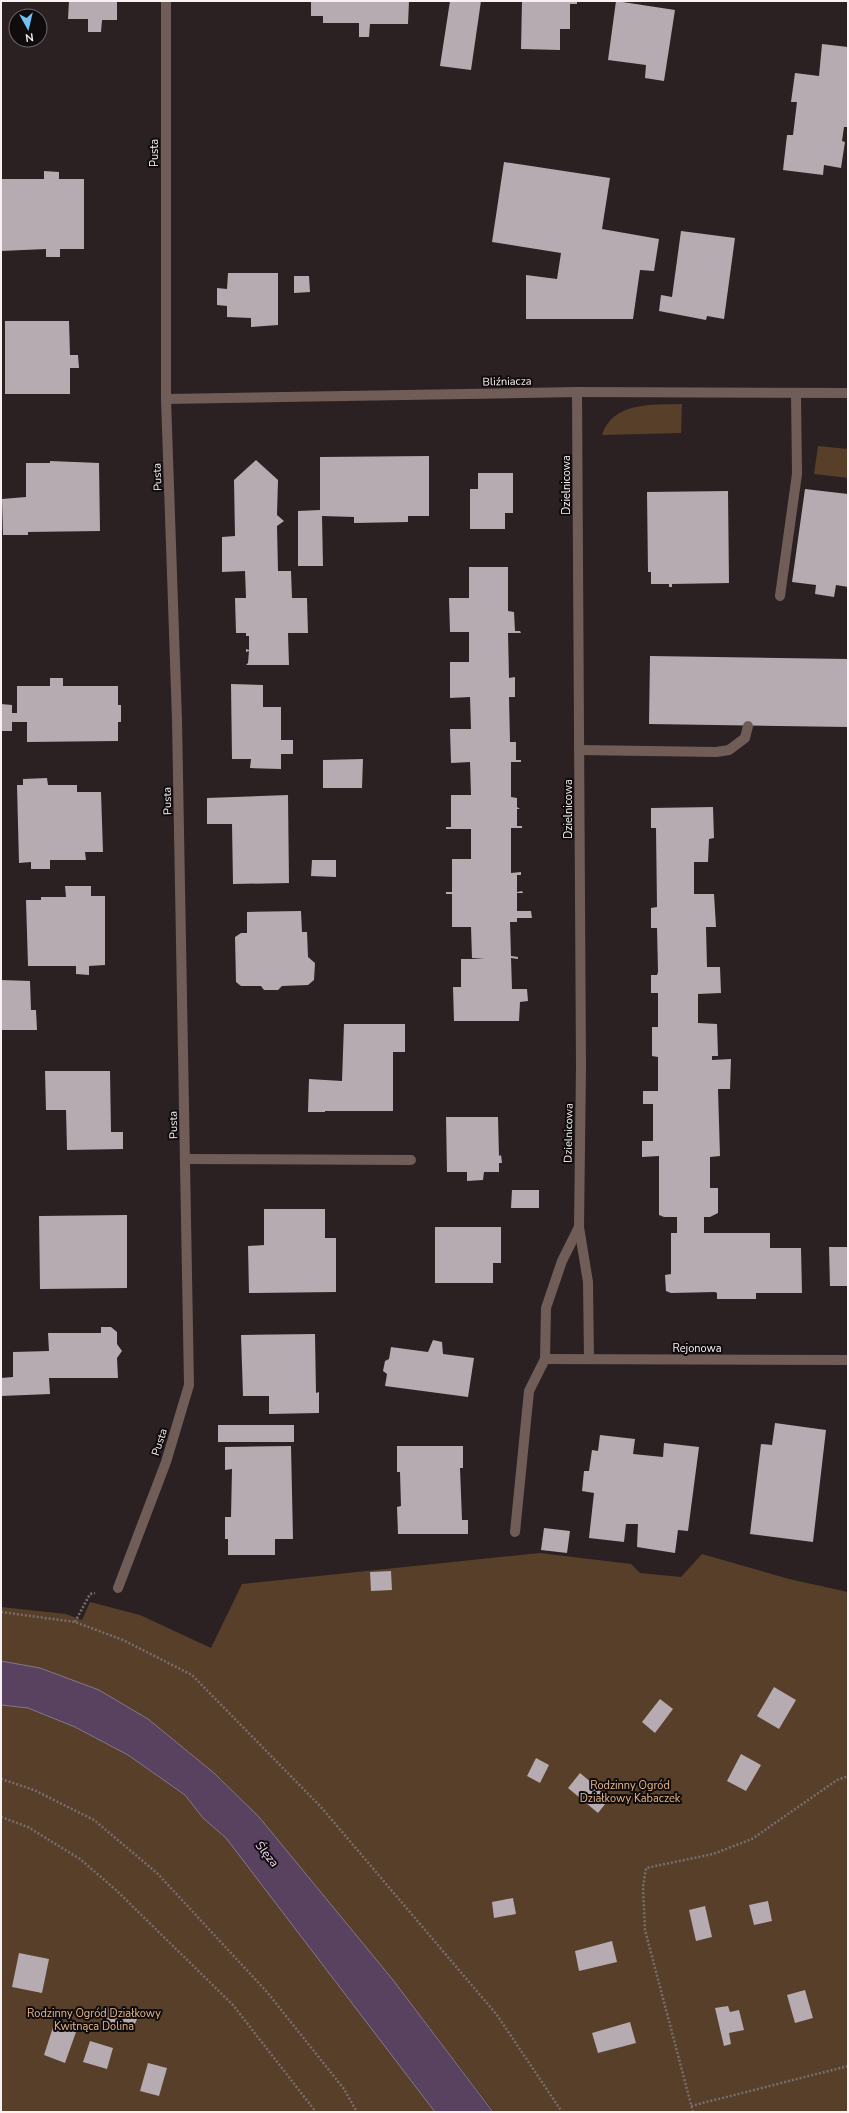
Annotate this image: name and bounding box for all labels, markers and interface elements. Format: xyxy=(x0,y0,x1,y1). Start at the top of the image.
north arrow xyxy=(8,8,48,48)
text: N xyxy=(24,29,34,45)
street label: Pusta xyxy=(147,139,162,167)
street label: Bliźniacza xyxy=(482,374,532,389)
street label: Dzielnicowa xyxy=(559,455,574,515)
street label: Pusta xyxy=(150,463,165,491)
street label: Dzielnicowa xyxy=(561,779,576,839)
street label: Pusta xyxy=(160,787,175,815)
street label: Dzielnicowa xyxy=(560,1103,577,1163)
street label: Pusta xyxy=(166,1111,181,1139)
street label: Rejonowa xyxy=(672,1341,722,1356)
street label: Pusta xyxy=(148,1426,171,1458)
park label: Rodzinny Ogród Działkowy Kabaczek xyxy=(580,1778,681,1806)
water label: Ślęza xyxy=(252,1838,282,1870)
park label: Rodzinny Ogród Działkowy Kwitnąca Dolina xyxy=(27,2006,161,2034)

